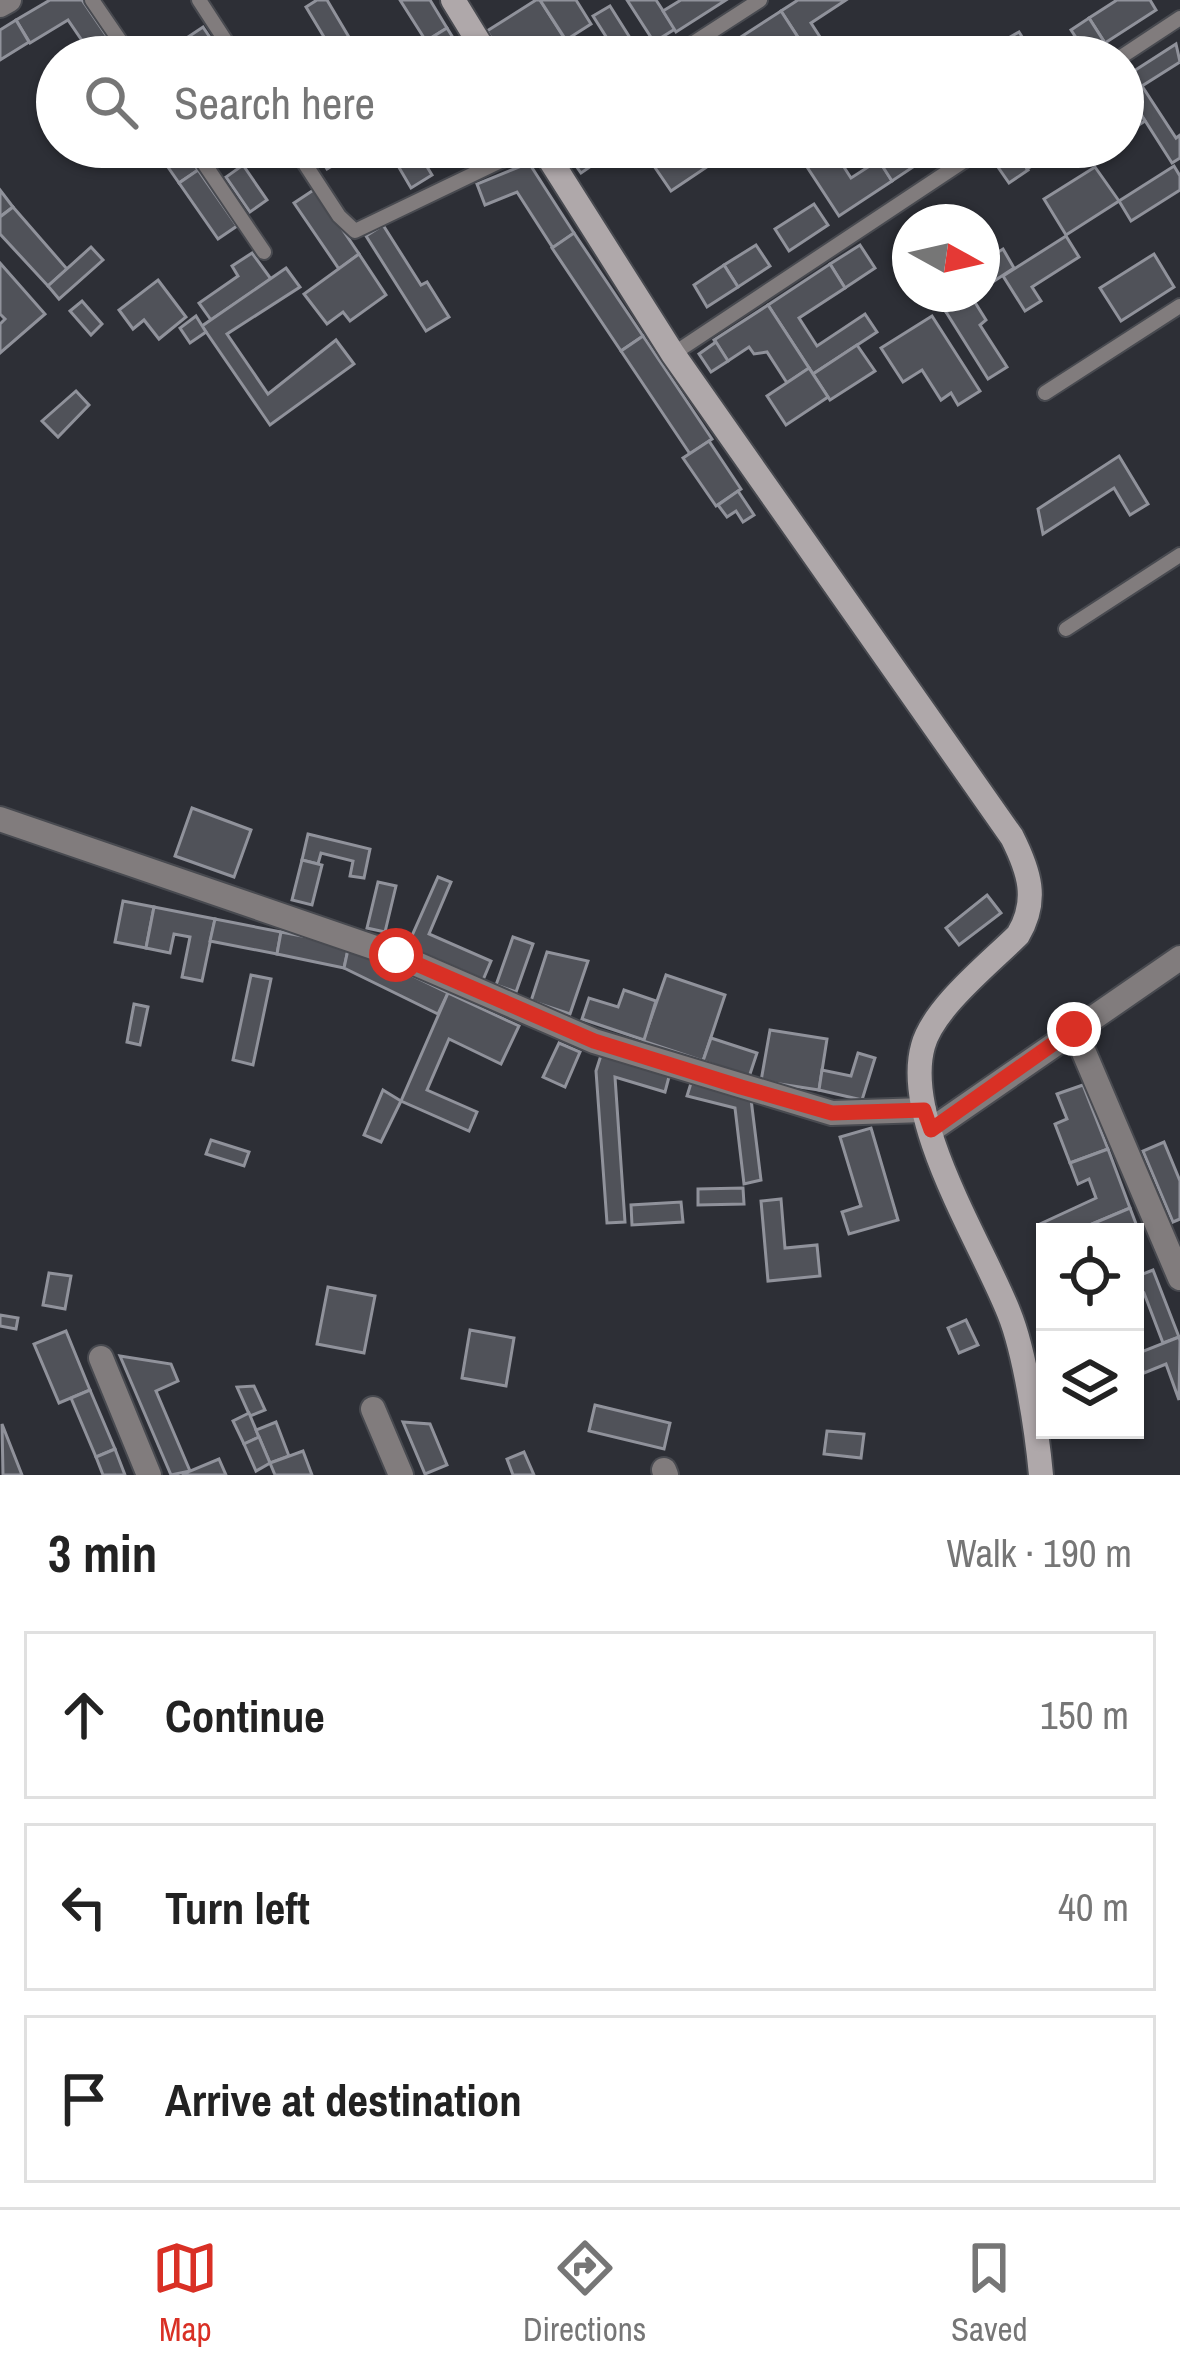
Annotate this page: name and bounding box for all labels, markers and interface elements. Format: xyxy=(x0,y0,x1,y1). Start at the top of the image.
search box xyxy=(36,36,1144,168)
icon: search xyxy=(78,69,144,135)
text: Search here xyxy=(174,72,375,133)
north arrow xyxy=(892,204,1000,312)
route start xyxy=(369,928,423,982)
route end xyxy=(1047,1002,1101,1056)
map controls xyxy=(1036,1223,1144,1439)
button: locate xyxy=(1036,1223,1144,1331)
button: layers xyxy=(1036,1331,1144,1439)
text: 3 min xyxy=(48,1519,157,1588)
text: Walk · 190 m xyxy=(947,1527,1132,1579)
icon: ahead xyxy=(51,1682,117,1748)
text: Continue xyxy=(165,1685,325,1746)
text: 150 m xyxy=(1040,1689,1129,1741)
icon: left xyxy=(51,1874,117,1940)
text: Turn left xyxy=(165,1877,310,1938)
text: 40 m xyxy=(1058,1881,1129,1933)
icon: arrive xyxy=(51,2066,117,2132)
text: Arrive at destination xyxy=(165,2069,522,2130)
tab: Map xyxy=(152,2235,218,2351)
tab: Directions xyxy=(523,2235,646,2351)
tab: Saved xyxy=(951,2235,1028,2351)

